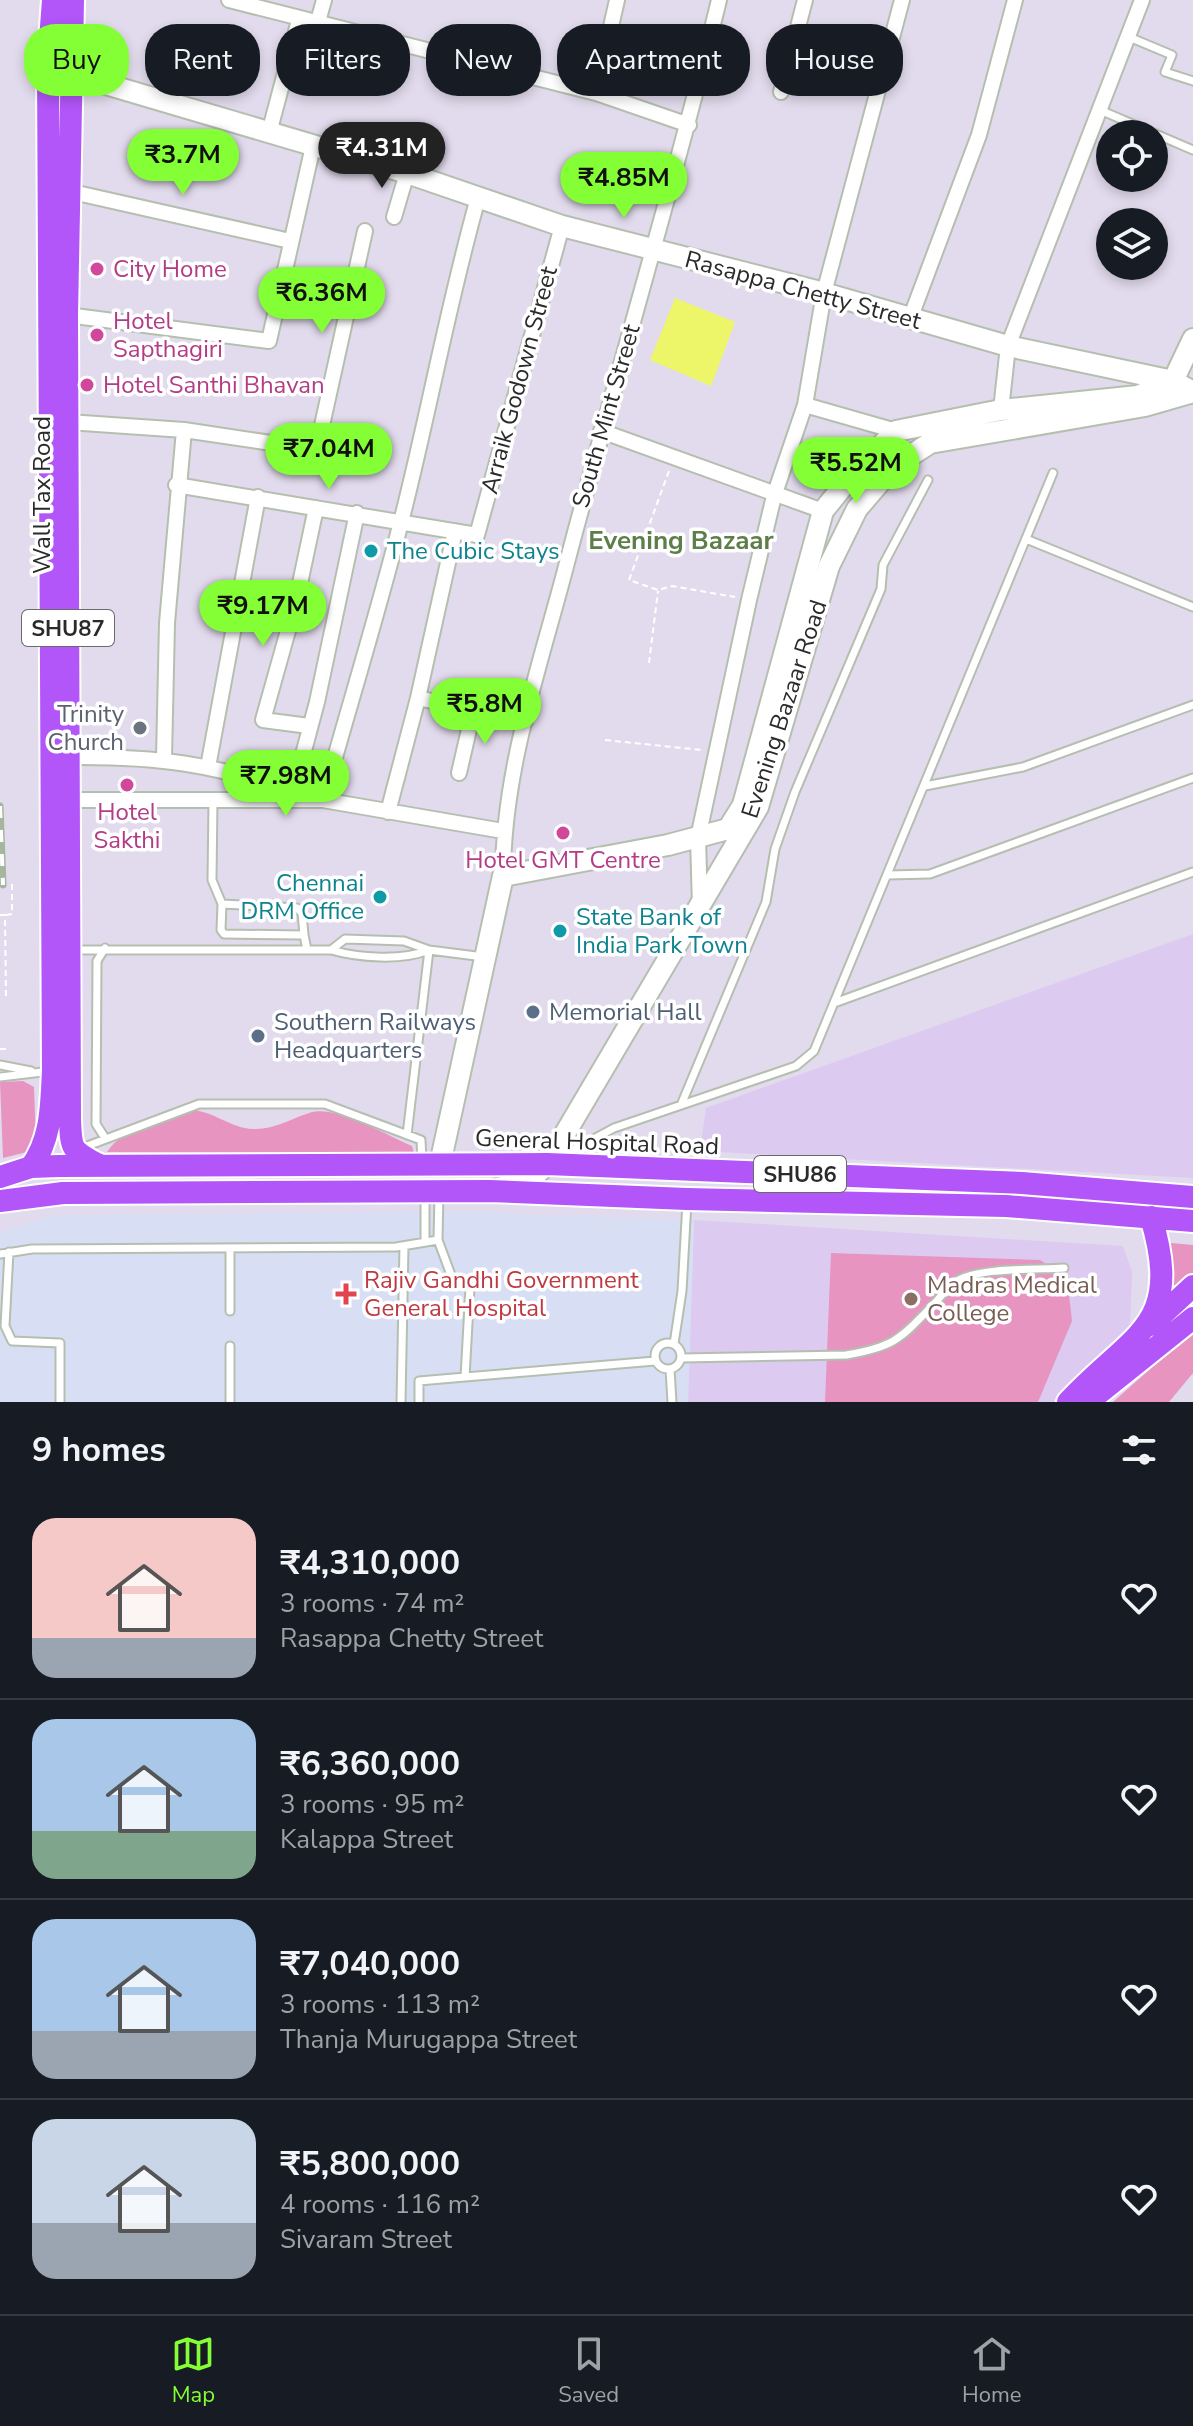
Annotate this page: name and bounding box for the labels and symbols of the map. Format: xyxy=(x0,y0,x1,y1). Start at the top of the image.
pin: ₹4.31M xyxy=(317,122,447,190)
pin: ₹3.7M xyxy=(127,129,239,197)
pin: ₹4.85M xyxy=(559,152,689,220)
street label: Rasappa Chetty Street xyxy=(681,243,925,337)
place label: City Home xyxy=(113,253,227,285)
marker: City Home xyxy=(88,260,106,278)
street label: Arraik Godown Street xyxy=(473,262,565,497)
pin: ₹6.36M xyxy=(257,267,387,335)
place label: Hotel Sapthagiri xyxy=(113,305,223,365)
street label: South Mint Street xyxy=(564,320,648,512)
marker: Hotel Sapthagiri xyxy=(88,326,106,344)
place label: Hotel Santhi Bhavan xyxy=(103,369,325,401)
marker: Hotel Santhi Bhavan xyxy=(78,376,96,394)
street label: Wall Tax Road xyxy=(26,416,58,574)
pin: ₹7.04M xyxy=(264,423,394,491)
pin: ₹5.52M xyxy=(791,437,921,505)
district label: Evening Bazaar xyxy=(588,523,775,558)
place label: The Cubic Stays xyxy=(387,535,560,567)
marker: The Cubic Stays xyxy=(362,542,380,560)
pin: ₹9.17M xyxy=(198,580,328,648)
street label: Evening Bazaar Road xyxy=(734,596,834,822)
road number: SHU87 xyxy=(22,610,114,646)
pin: ₹5.8M xyxy=(429,678,541,746)
place label: Trinity Church xyxy=(48,698,125,758)
marker: Trinity Church xyxy=(131,719,149,737)
pin: ₹7.98M xyxy=(221,750,351,818)
marker: Hotel Sakthi xyxy=(118,776,136,794)
place label: Hotel Sakthi xyxy=(94,796,160,856)
marker: Hotel GMT Centre xyxy=(554,824,572,842)
place label: Hotel GMT Centre xyxy=(465,844,661,876)
place label: Chennai DRM Office xyxy=(240,867,364,927)
marker: Chennai DRM Office xyxy=(371,888,389,906)
place label: State Bank of India Park Town xyxy=(576,901,748,961)
marker: State Bank of India Park Town xyxy=(551,922,569,940)
place label: Memorial Hall xyxy=(549,996,702,1028)
marker: Memorial Hall xyxy=(524,1003,542,1021)
place label: Southern Railways Headquarters xyxy=(274,1006,476,1066)
marker: Southern Railways Headquarters xyxy=(249,1027,267,1045)
street label: General Hospital Road xyxy=(475,1122,719,1162)
road number: SHU86 xyxy=(754,1156,846,1192)
place label: Rajiv Gandhi Government General Hospital xyxy=(364,1264,639,1324)
place label: Madras Medical College xyxy=(927,1269,1097,1329)
marker: Rajiv Gandhi Government General Hospital xyxy=(335,1283,357,1305)
marker: Madras Medical College xyxy=(902,1290,920,1308)

